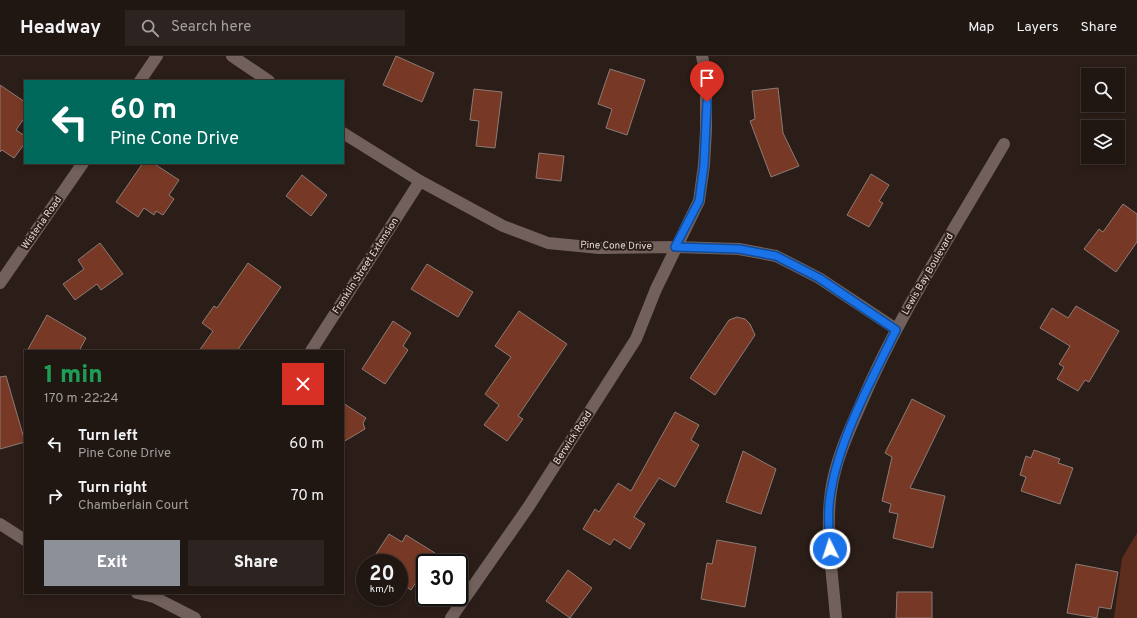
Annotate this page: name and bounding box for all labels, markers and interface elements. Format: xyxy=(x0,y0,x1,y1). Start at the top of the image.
search box xyxy=(125,10,405,46)
text: Headway xyxy=(20,16,101,40)
icon: search xyxy=(139,17,161,39)
text: Search here xyxy=(171,18,251,37)
text: Map xyxy=(968,19,994,36)
text: Layers xyxy=(1016,19,1058,36)
text: Share xyxy=(1080,19,1117,36)
pin xyxy=(690,61,724,102)
icon: arrive xyxy=(696,67,718,89)
map controls xyxy=(1081,68,1125,164)
button: search xyxy=(1081,68,1125,112)
text: 60 m xyxy=(110,93,177,129)
icon: left xyxy=(44,96,96,148)
button: layers xyxy=(1081,120,1125,164)
text: Pine Cone Drive xyxy=(110,128,239,151)
street label: Wisteria Road xyxy=(19,194,65,252)
street label: Franklin Street Extension xyxy=(330,215,402,317)
street label: Lewis Bay Boulevard xyxy=(899,231,957,317)
street label: Pine Cone Drive xyxy=(580,239,652,253)
text: 1 min xyxy=(44,361,103,391)
button: close xyxy=(282,363,324,405)
text: 170 m · 22:24 xyxy=(44,391,118,407)
street label: Berwick Road xyxy=(551,409,595,467)
text: Turn left xyxy=(78,427,138,446)
icon: left xyxy=(44,433,66,455)
text: 60 m xyxy=(289,435,324,454)
text: Pine Cone Drive xyxy=(78,446,171,462)
text: Turn right xyxy=(78,479,147,498)
icon: right xyxy=(44,485,66,507)
text: 70 m xyxy=(291,487,324,506)
text: Chamberlain Court xyxy=(78,498,189,514)
position arrow xyxy=(809,528,851,570)
button: Exit xyxy=(44,540,180,586)
button: Share xyxy=(188,540,324,586)
speed limit sign: 30 xyxy=(416,554,468,606)
text: 20 xyxy=(369,562,395,588)
text: km/h xyxy=(370,583,394,596)

